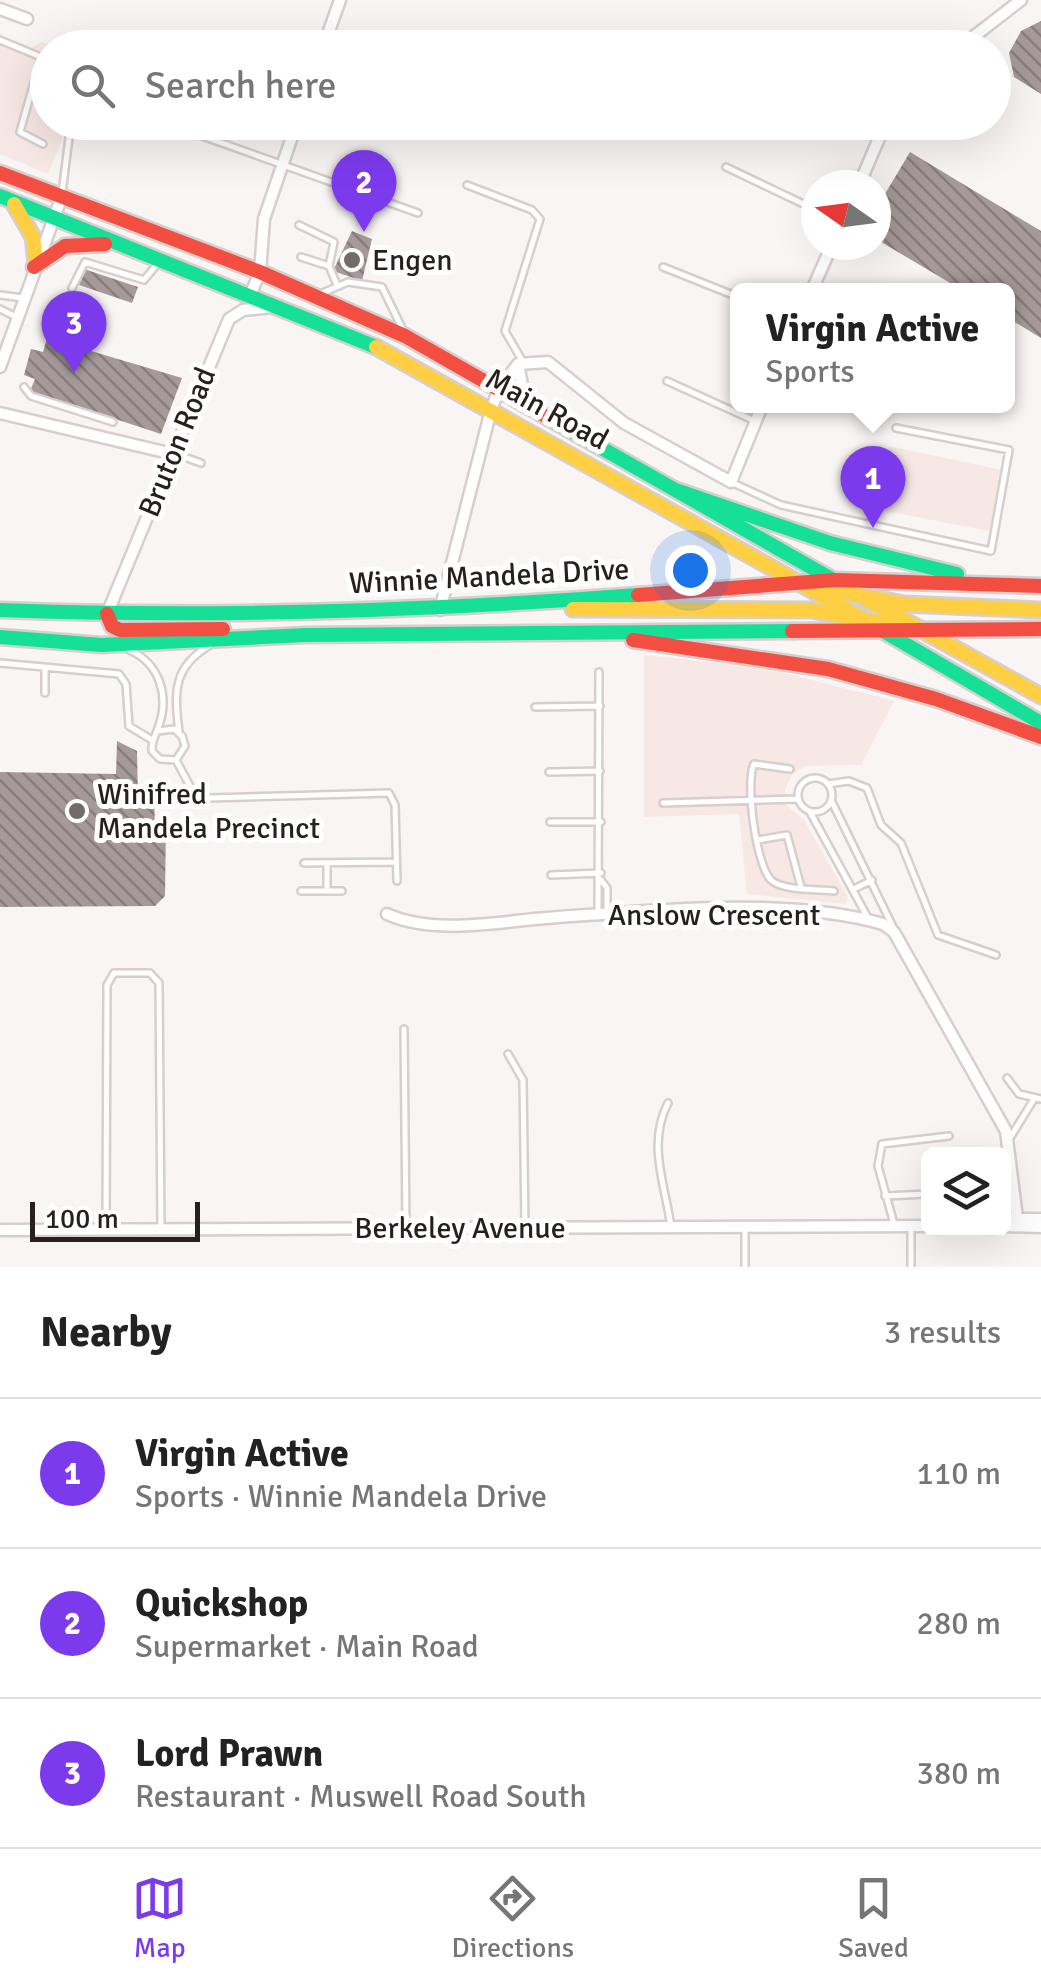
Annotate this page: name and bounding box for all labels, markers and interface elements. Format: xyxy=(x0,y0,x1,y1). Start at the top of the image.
search box xyxy=(30,30,1011,140)
icon: search xyxy=(65,58,120,113)
text: Search here xyxy=(145,62,337,109)
pin: 2 xyxy=(332,150,396,232)
north arrow xyxy=(801,170,891,260)
place label: Engen xyxy=(372,242,453,279)
marker: Engen xyxy=(341,249,363,271)
popup xyxy=(730,283,1015,413)
pin: 3 xyxy=(42,290,106,373)
text: Virgin Active xyxy=(766,305,979,352)
text: Sports xyxy=(766,352,855,391)
street label: Main Road xyxy=(479,361,615,458)
street label: Bruton Road xyxy=(131,362,224,522)
pin: 1 xyxy=(840,446,906,528)
your location xyxy=(665,545,716,596)
street label: Winnie Mandela Drive xyxy=(348,551,630,602)
place label: Winifred Mandela Precinct xyxy=(97,776,320,847)
marker: Winifred Mandela Precinct xyxy=(66,800,88,822)
street label: Anslow Crescent xyxy=(608,897,820,934)
map controls xyxy=(921,1147,1011,1237)
button: layers xyxy=(921,1147,1011,1237)
scale bar xyxy=(30,1197,200,1242)
text: 100 m xyxy=(45,1202,119,1236)
street label: Berkeley Avenue xyxy=(354,1210,566,1247)
text: Nearby xyxy=(40,1307,172,1358)
text: 3 results xyxy=(884,1313,1001,1352)
text: Virgin Active xyxy=(135,1430,349,1477)
text: 1 xyxy=(64,1454,81,1493)
text: 110 m xyxy=(917,1454,1001,1493)
text: Sports · Winnie Mandela Drive xyxy=(135,1477,547,1516)
text: Quickshop xyxy=(135,1580,308,1627)
text: 2 xyxy=(64,1604,81,1643)
text: 280 m xyxy=(917,1604,1001,1643)
text: Supermarket · Main Road xyxy=(135,1627,479,1666)
text: Lord Prawn xyxy=(135,1730,323,1777)
text: 3 xyxy=(64,1754,81,1793)
text: 380 m xyxy=(917,1754,1001,1793)
text: Restaurant · Muswell Road South xyxy=(135,1777,587,1816)
tab: Map xyxy=(132,1871,187,1965)
tab: Directions xyxy=(452,1871,574,1965)
tab: Saved xyxy=(838,1871,909,1965)

